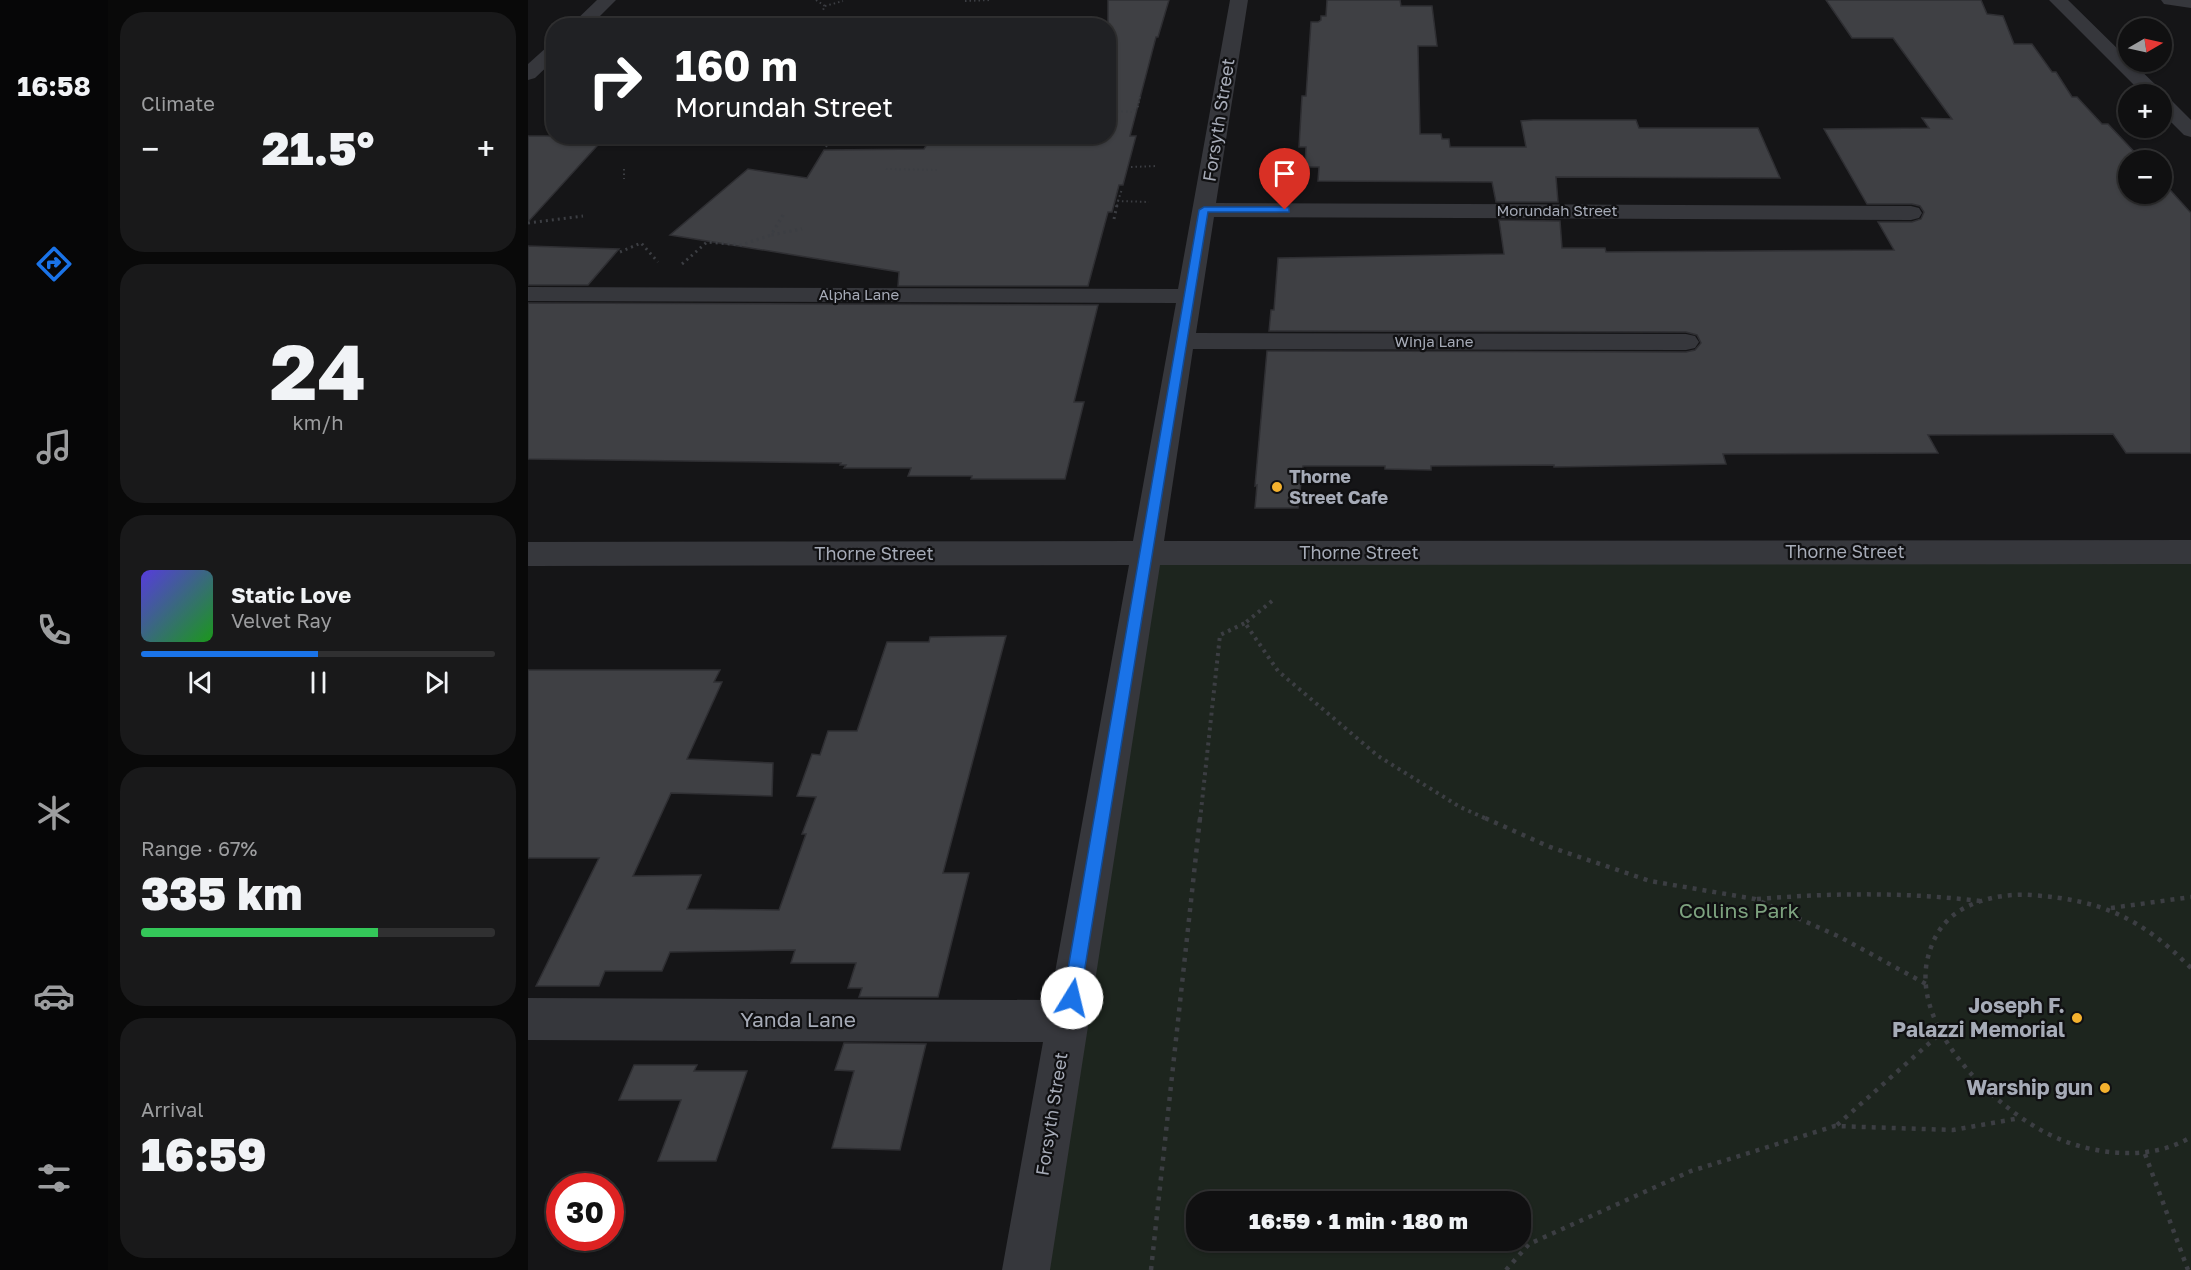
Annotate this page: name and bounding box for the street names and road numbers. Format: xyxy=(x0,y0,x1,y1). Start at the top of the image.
street label: Forsyth Street xyxy=(1197,57,1239,183)
street label: Morundah Street xyxy=(1496,201,1618,219)
street label: Alpha Lane xyxy=(819,285,899,303)
street label: Winja Lane xyxy=(1395,332,1474,350)
street label: Thorne Street xyxy=(1785,540,1905,562)
street label: Thorne Street xyxy=(1299,541,1419,563)
street label: Thorne Street xyxy=(814,542,934,564)
street label: Yanda Lane xyxy=(740,1006,856,1032)
street label: Forsyth Street xyxy=(1030,1051,1072,1177)

